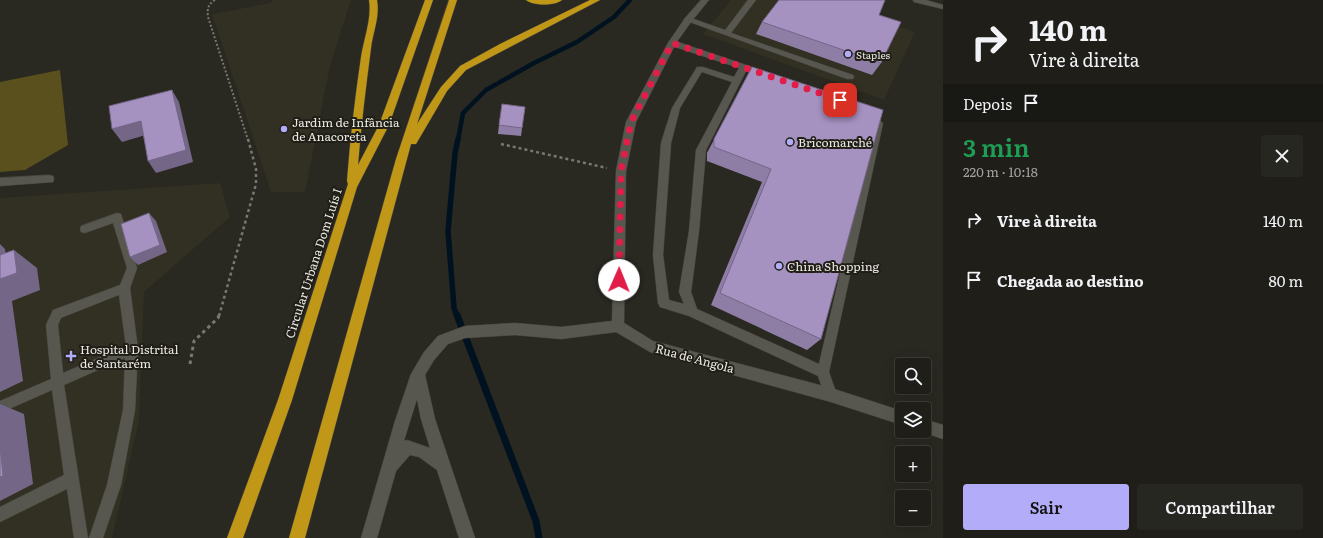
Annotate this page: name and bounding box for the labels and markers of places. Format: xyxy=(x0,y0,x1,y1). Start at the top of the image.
place label: Staples xyxy=(856,47,890,62)
marker: Staples xyxy=(843,49,853,59)
pin xyxy=(823,83,857,117)
place label: Jardim de Infância de Anacoreta xyxy=(292,113,400,145)
marker: Jardim de Infância de Anacoreta xyxy=(279,124,289,134)
place label: Bricomarché xyxy=(798,133,872,151)
marker: Bricomarché xyxy=(785,137,795,147)
place label: China Shopping xyxy=(787,257,880,275)
marker: China Shopping xyxy=(774,261,784,271)
place label: Hospital Distrital de Santarém xyxy=(80,340,179,372)
marker: Hospital Distrital de Santarém xyxy=(65,350,77,362)

